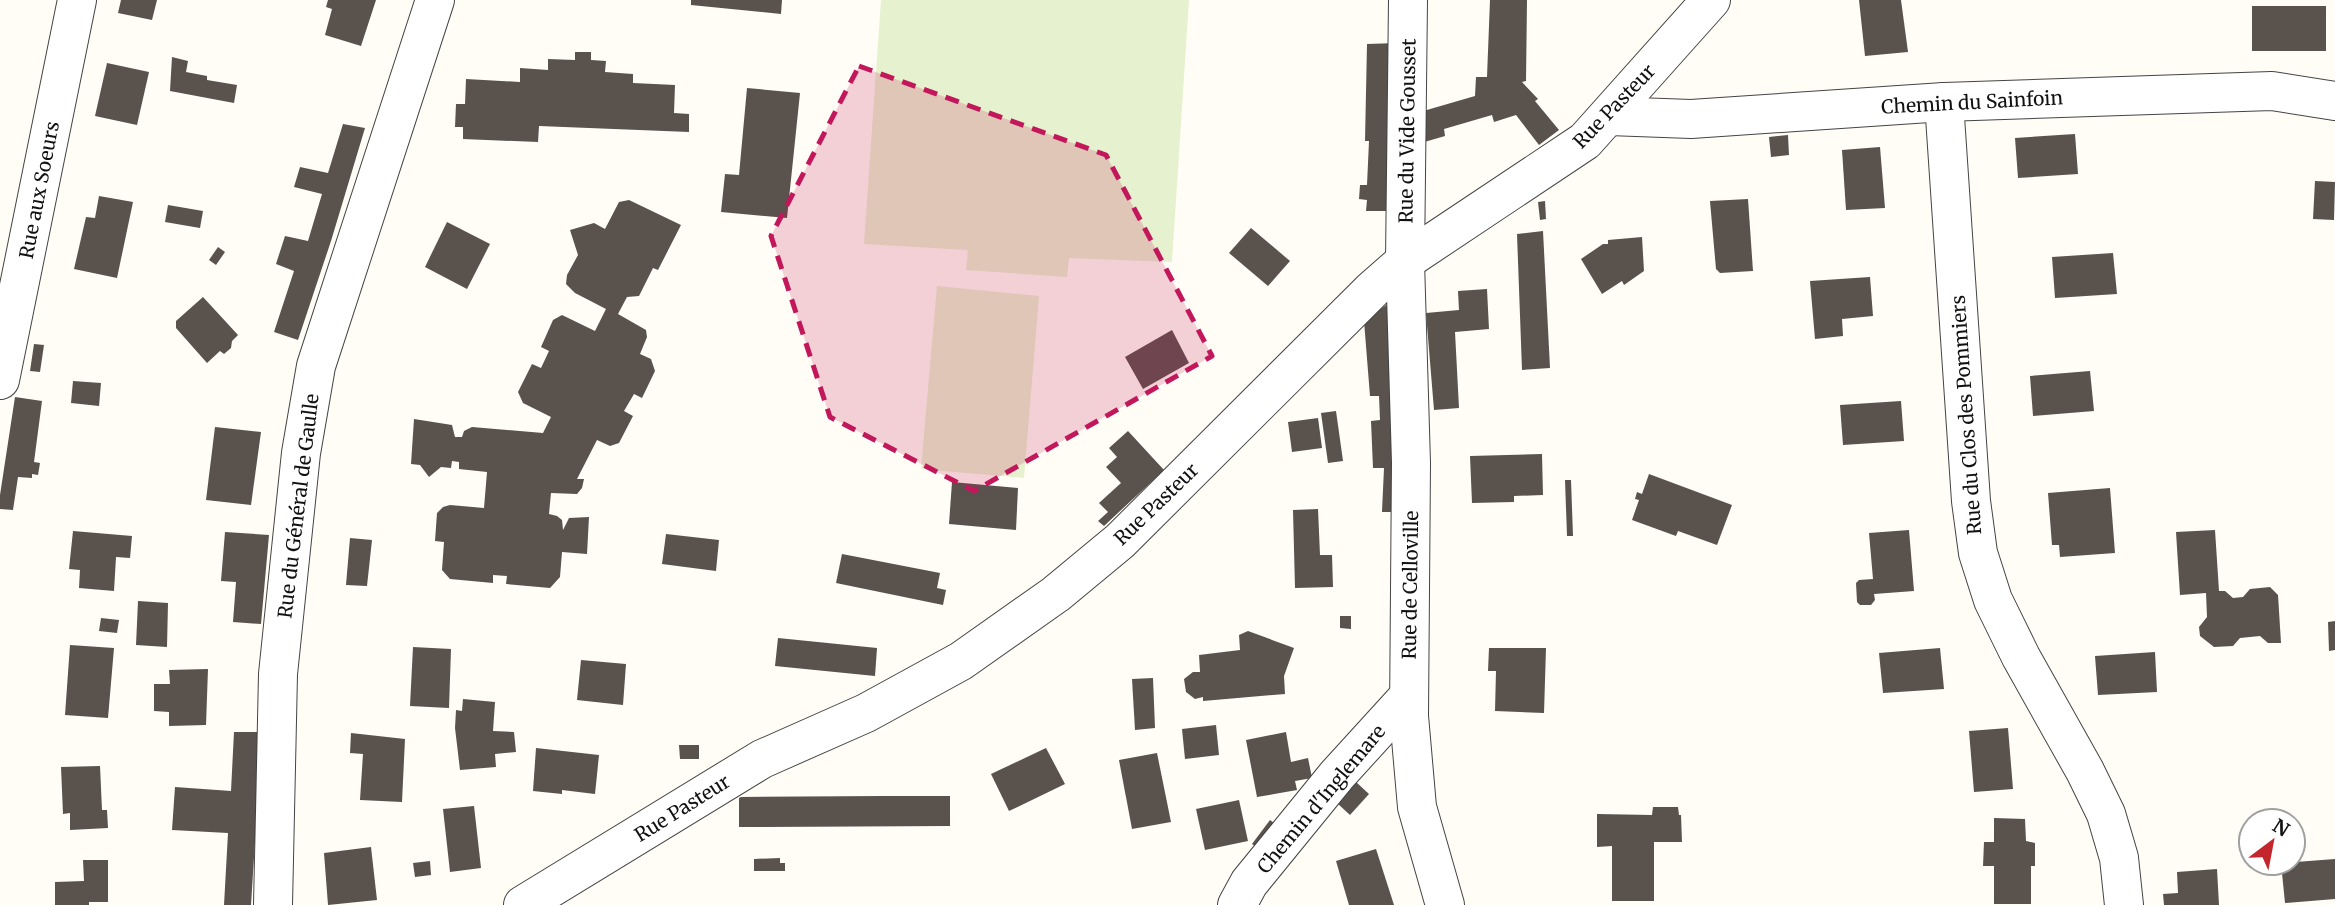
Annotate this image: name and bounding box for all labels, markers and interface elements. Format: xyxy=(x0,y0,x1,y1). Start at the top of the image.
street label: Rue du Vide Gousset xyxy=(1393,38,1421,224)
street label: Rue Pasteur xyxy=(1568,58,1660,153)
street label: Chemin du Sainfoin xyxy=(1881,85,2064,119)
street label: Rue aux Soeurs xyxy=(14,119,64,261)
street label: Rue du Clos des Pommiers xyxy=(1946,294,1986,536)
street label: Rue du Général de Gaulle xyxy=(272,392,324,620)
street label: Rue Pasteur xyxy=(1109,458,1204,550)
street label: Rue de Celloville xyxy=(1397,510,1423,660)
street label: Chemin d'Inglemare xyxy=(1252,720,1390,878)
street label: Rue Pasteur xyxy=(630,769,735,847)
north arrow xyxy=(2237,807,2307,877)
text: N xyxy=(2268,813,2294,842)

